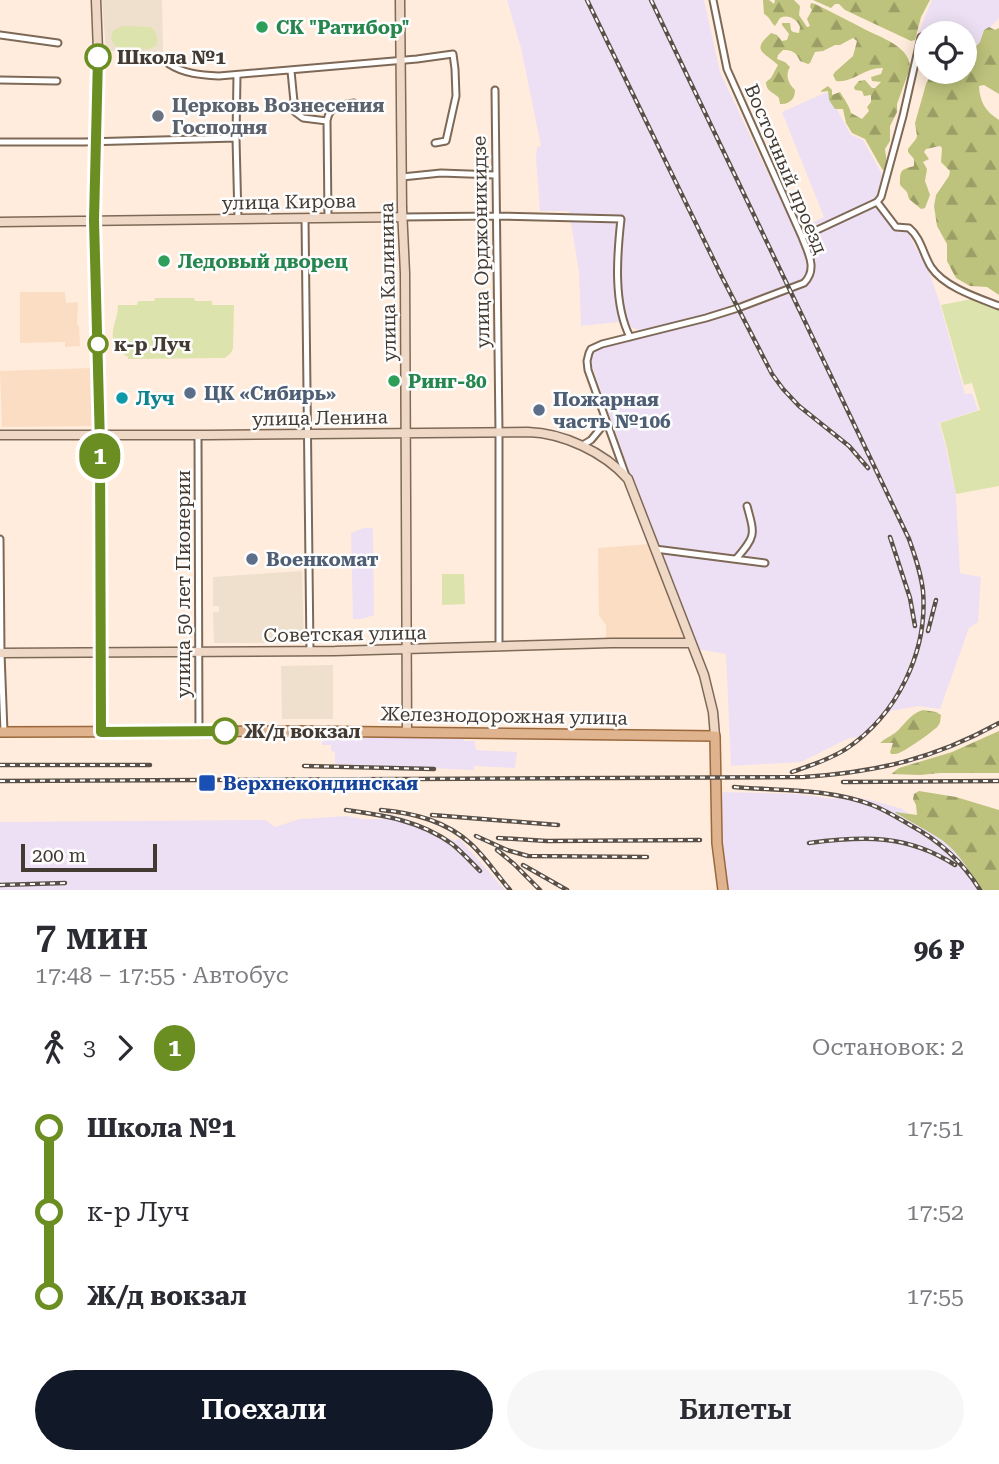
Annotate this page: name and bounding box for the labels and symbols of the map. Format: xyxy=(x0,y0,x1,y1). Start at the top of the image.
place label: СК "Ратибор" xyxy=(276,16,410,39)
marker: СК "Ратибор" xyxy=(254,19,270,35)
marker: Школа №1 xyxy=(85,44,111,70)
place label: Школа №1 xyxy=(117,46,226,69)
street label: Восточный проезд xyxy=(740,80,832,258)
place label: Церковь Вознесения Господня xyxy=(172,94,384,139)
marker: Церковь Вознесения Господня xyxy=(150,108,166,124)
street label: улица Орджоникидзе xyxy=(468,135,494,349)
street label: улица Кирова xyxy=(222,189,357,215)
street label: улица Калинина xyxy=(375,201,401,362)
place label: Ледовый дворец xyxy=(178,250,348,273)
marker: Ледовый дворец xyxy=(156,253,172,269)
place label: к-р Луч xyxy=(114,333,191,356)
marker: к-р Луч xyxy=(88,334,108,354)
place label: Ринг-80 xyxy=(408,370,487,393)
marker: Ринг-80 xyxy=(386,373,402,389)
place label: ЦК «Сибирь» xyxy=(204,382,336,405)
marker: ЦК «Сибирь» xyxy=(182,385,198,401)
place label: Луч xyxy=(136,387,175,410)
place label: Пожарная часть №106 xyxy=(553,388,671,433)
marker: Луч xyxy=(114,390,130,406)
marker: Пожарная часть №106 xyxy=(531,402,547,418)
street label: улица Ленина xyxy=(252,405,389,431)
line badge: 1 xyxy=(77,433,123,479)
street label: улица 50 лет Пионерии xyxy=(172,470,195,698)
place label: Военкомат xyxy=(266,548,379,571)
marker: Военкомат xyxy=(244,551,260,567)
street label: Советская улица xyxy=(263,621,427,647)
street label: Железнодорожная улица xyxy=(380,702,628,730)
marker: Ж/д вокзал xyxy=(212,718,238,744)
place label: Ж/д вокзал xyxy=(244,720,361,743)
place label: Верхнекондинская xyxy=(223,772,418,795)
marker: Верхнекондинская xyxy=(197,773,217,793)
scale bar xyxy=(21,841,158,873)

